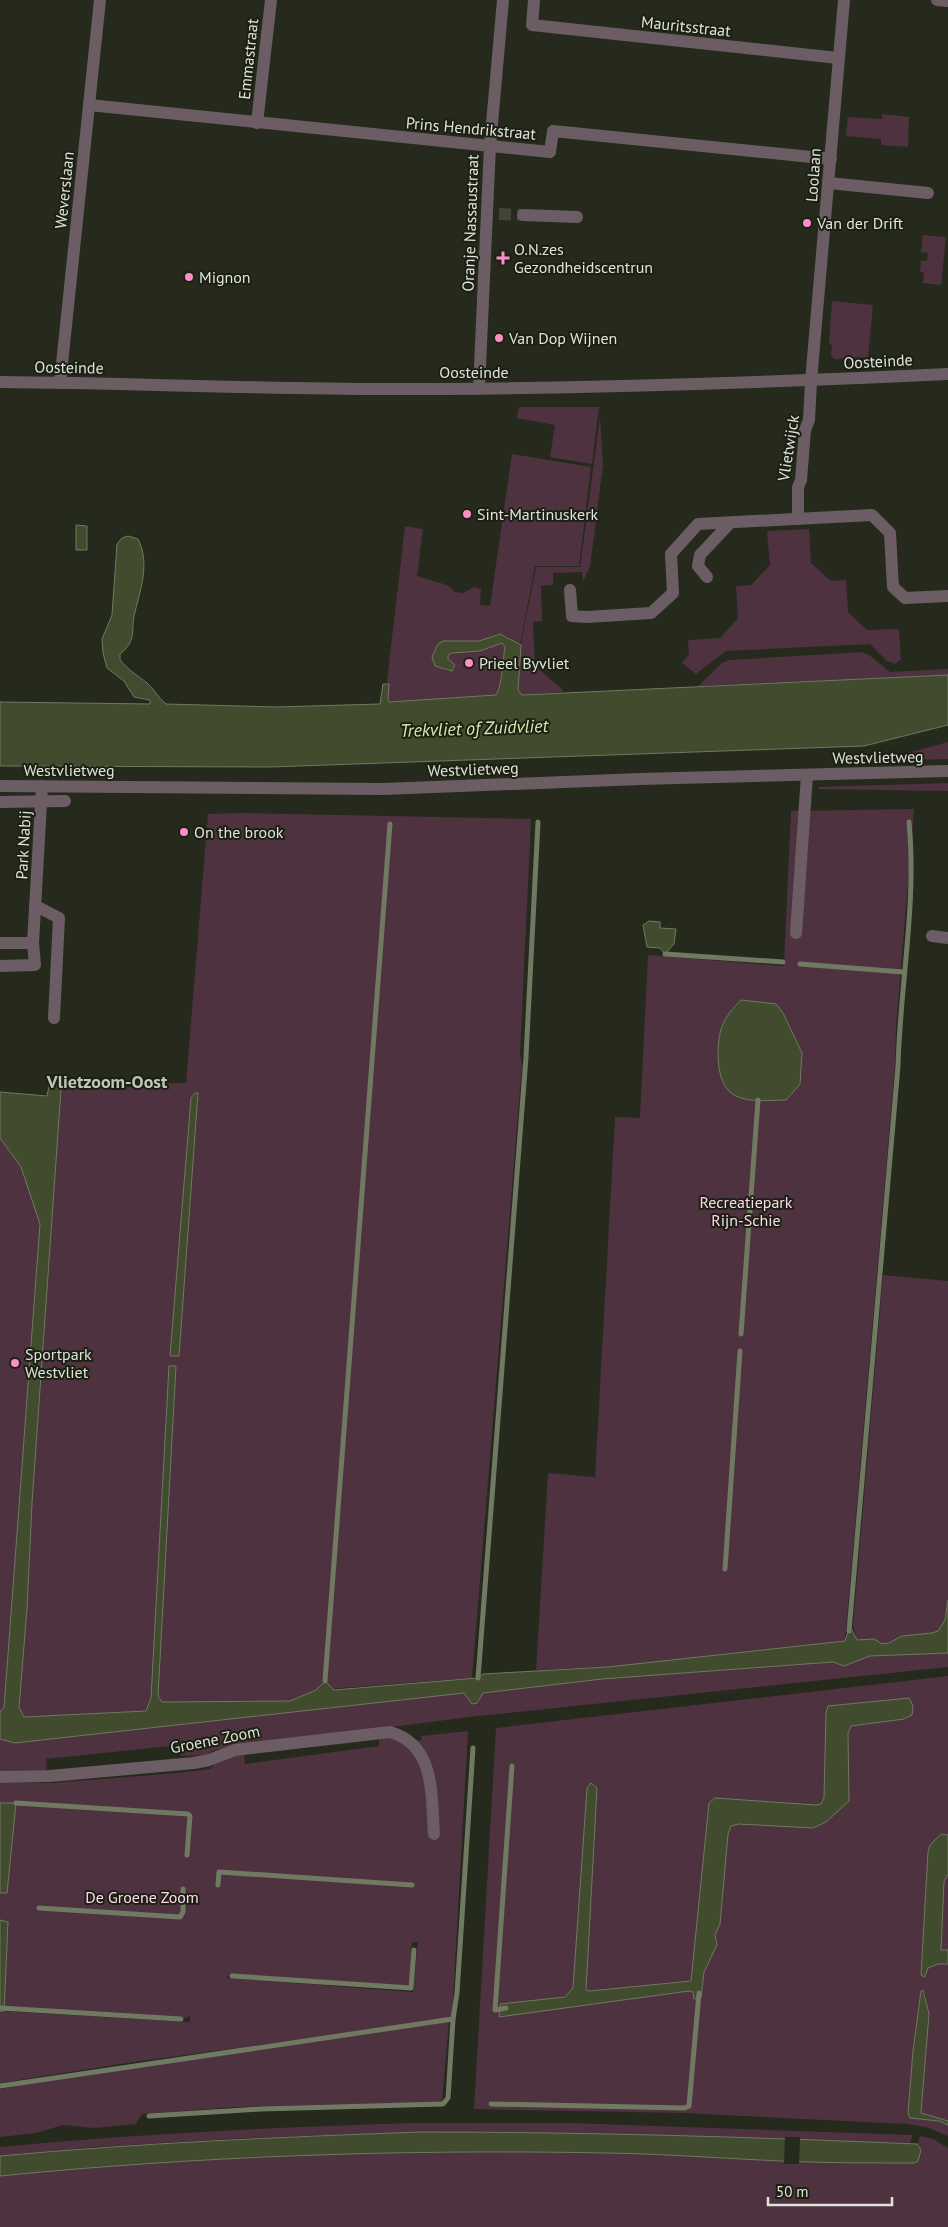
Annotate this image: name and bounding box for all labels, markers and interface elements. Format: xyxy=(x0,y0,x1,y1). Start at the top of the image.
street label: Mauritsstraat xyxy=(640,11,732,41)
street label: Emmastraat xyxy=(234,17,262,101)
street label: Prins Hendrikstraat xyxy=(405,112,537,144)
street label: Loolaan xyxy=(801,147,825,203)
street label: Weverslaan xyxy=(50,150,78,230)
street label: Oranje Nassaustraat xyxy=(458,153,482,292)
place label: Van der Drift xyxy=(816,213,904,233)
marker: Van der Drift xyxy=(801,217,813,229)
place label: O.N.zes Gezondheidscentrun xyxy=(514,239,653,277)
marker: O.N.zes Gezondheidscentrun xyxy=(496,251,510,265)
place label: Mignon xyxy=(199,267,251,287)
marker: Mignon xyxy=(183,271,195,283)
place label: Van Dop Wijnen xyxy=(508,328,617,348)
marker: Van Dop Wijnen xyxy=(493,332,505,344)
street label: Oosteinde xyxy=(843,349,913,373)
street label: Oosteinde xyxy=(34,356,104,378)
street label: Oosteinde xyxy=(439,362,509,382)
street label: Vlietwijck xyxy=(773,413,803,484)
place label: Sint-Martinuskerk xyxy=(477,504,599,524)
marker: Sint-Martinuskerk xyxy=(461,508,473,520)
place label: Prieel Byvliet xyxy=(479,653,570,673)
marker: Prieel Byvliet xyxy=(463,657,475,669)
water label: Trekvliet of Zuidvliet xyxy=(400,714,550,742)
street label: Westvlietweg xyxy=(832,746,924,768)
street label: Westvlietweg xyxy=(427,757,519,781)
street label: Westvlietweg xyxy=(23,760,115,780)
street label: Park Nabij xyxy=(11,810,35,880)
place label: On the brook xyxy=(194,822,284,842)
marker: On the brook xyxy=(178,826,190,838)
district label: Vlietzoom-Oost xyxy=(46,1070,168,1093)
park label: Recreatiepark Rijn-Schie xyxy=(700,1192,793,1230)
place label: Sportpark Westvliet xyxy=(25,1344,92,1382)
marker: Sportpark Westvliet xyxy=(9,1357,21,1369)
street label: Groene Zoom xyxy=(169,1721,261,1757)
park label: De Groene Zoom xyxy=(85,1887,199,1907)
scale bar xyxy=(768,2174,892,2206)
text: 50 m xyxy=(776,2182,809,2201)

